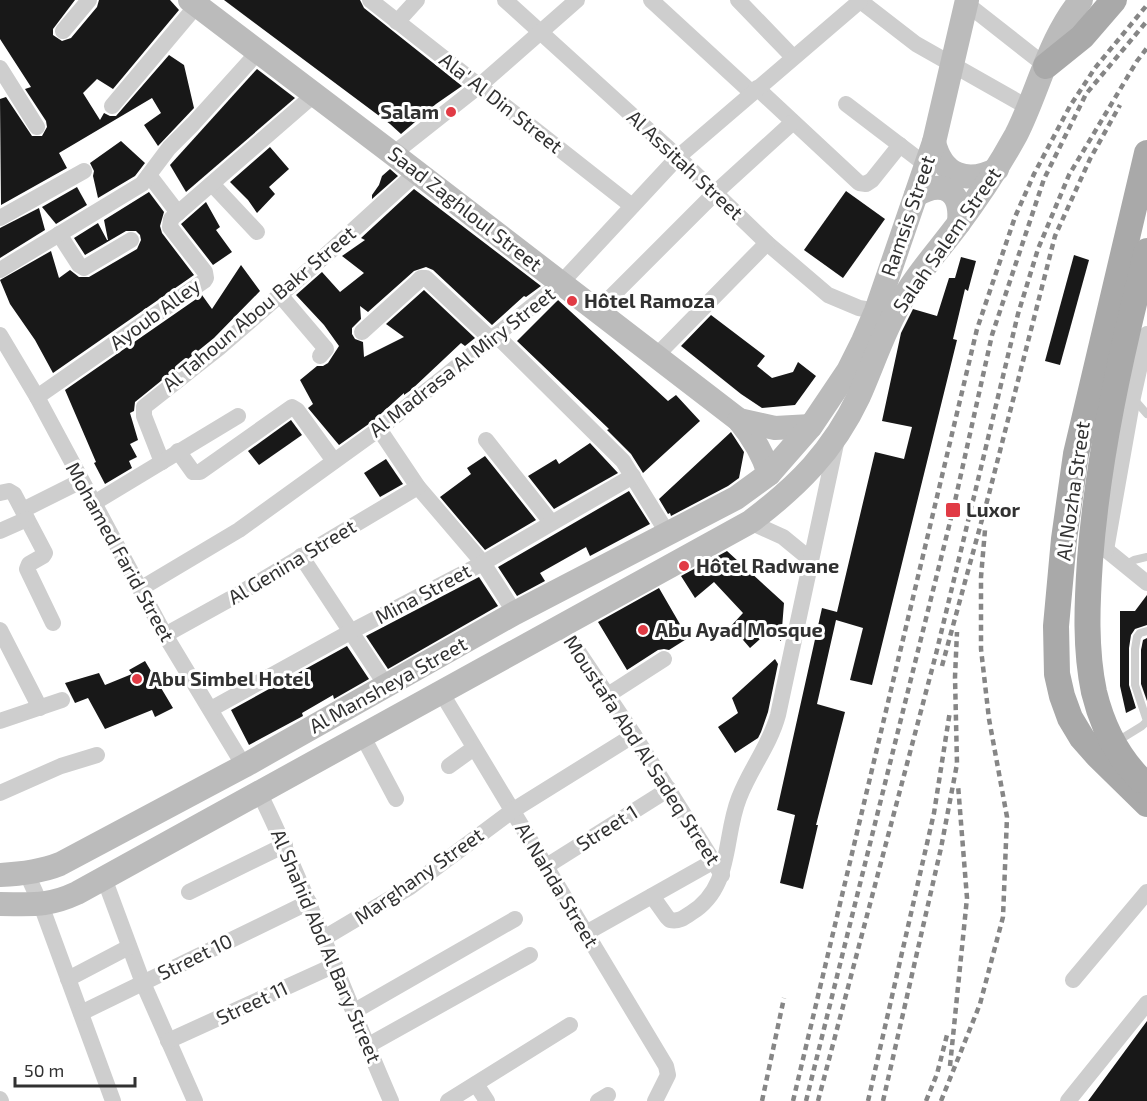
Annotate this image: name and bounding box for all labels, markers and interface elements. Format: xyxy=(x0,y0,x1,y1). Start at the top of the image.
street label: Ala' Al Din Street xyxy=(435,47,568,158)
place label: Salam xyxy=(380,99,439,123)
street label: Al Assitah Street xyxy=(623,104,749,224)
marker: Salam xyxy=(444,105,458,119)
street label: Saad Zaghloul Street xyxy=(384,141,548,276)
street label: Ramsis Street xyxy=(875,152,939,279)
street label: Salah Salem Street xyxy=(887,162,1005,317)
street label: Al Tahoun Abou Bakr Street xyxy=(157,220,360,396)
street label: Ayoub Alley xyxy=(104,272,205,354)
street label: Al Madrasa Al Miry Street xyxy=(364,281,559,441)
place label: Hôtel Ramoza xyxy=(584,288,715,312)
marker: Hôtel Ramoza xyxy=(565,294,579,308)
street label: Al Nozha Street xyxy=(1050,419,1094,562)
street label: Mohamed Farid Street xyxy=(62,458,180,646)
place label: Luxor xyxy=(966,497,1020,521)
marker: Luxor xyxy=(944,501,962,519)
street label: Al Genina Street xyxy=(223,513,360,609)
place label: Hôtel Radwane xyxy=(696,553,839,577)
street label: Mina Street xyxy=(370,558,475,628)
marker: Hôtel Radwane xyxy=(677,559,691,573)
place label: Abu Ayad Mosque xyxy=(655,617,823,642)
marker: Abu Ayad Mosque xyxy=(636,623,650,637)
street label: Moustafa Abd Al Sadeq Street xyxy=(559,630,726,869)
street label: Al Mansheya Street xyxy=(305,631,471,737)
place label: Abu Simbel Hotel xyxy=(149,666,311,690)
marker: Abu Simbel Hotel xyxy=(130,672,144,686)
street label: Street 1 xyxy=(571,799,642,855)
street label: Al Nahda Street xyxy=(511,818,605,952)
street label: Marghany Street xyxy=(349,822,488,929)
street label: Al Shahid Abd Al Bary Street xyxy=(267,825,387,1066)
street label: Street 10 xyxy=(153,928,236,984)
street label: Street 11 xyxy=(212,975,291,1029)
scale bar xyxy=(15,1050,135,1088)
text: 50 m xyxy=(24,1059,64,1081)

